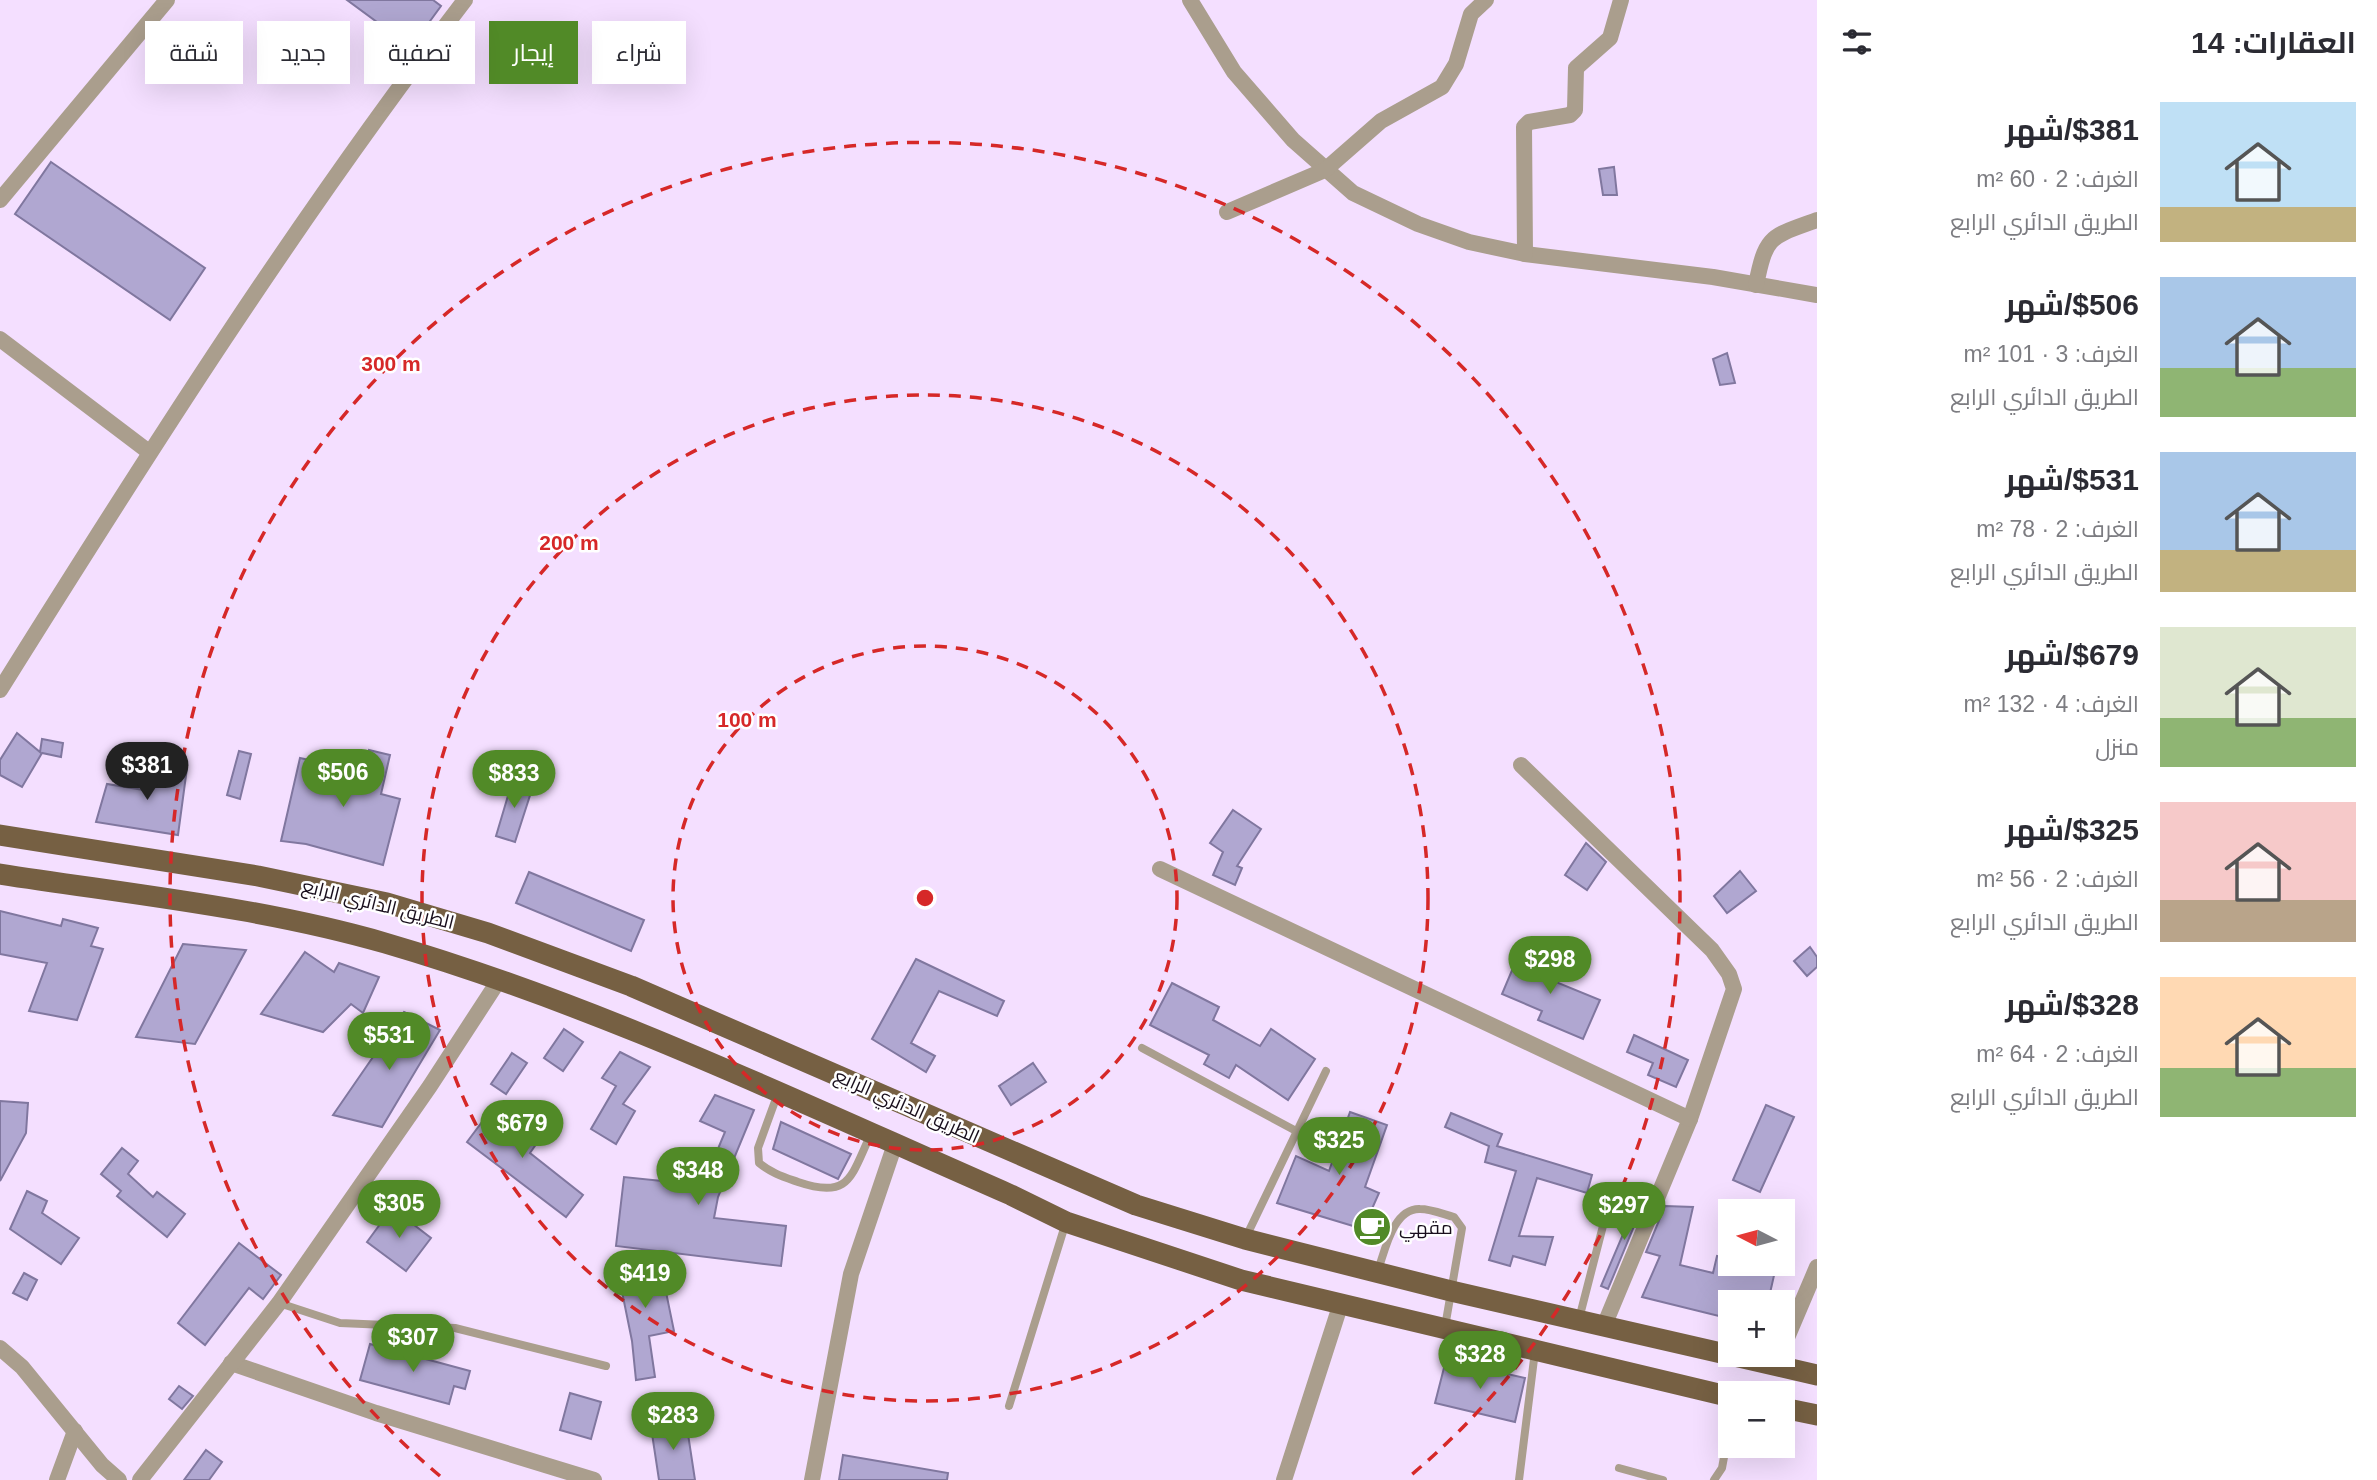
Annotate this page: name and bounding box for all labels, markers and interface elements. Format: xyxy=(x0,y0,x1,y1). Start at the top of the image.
chip: شقة xyxy=(145,21,243,84)
chip: جديد xyxy=(257,21,350,84)
chip: تصفية xyxy=(364,21,475,84)
chip: إيجار xyxy=(489,21,578,84)
chip: شراء xyxy=(592,21,686,84)
icon: filters xyxy=(1838,23,1876,61)
text: العقارات: 14 xyxy=(2191,26,2356,59)
text: $381/شهر xyxy=(2005,113,2139,146)
icon: home xyxy=(2216,130,2300,214)
text: الغرف: 2 · 60 m² xyxy=(1976,166,2139,192)
text: الطريق الدائري الرابع xyxy=(1950,209,2139,235)
text: $506/شهر xyxy=(2005,288,2139,321)
icon: home xyxy=(2216,305,2300,389)
text: الغرف: 3 · 101 m² xyxy=(1964,341,2139,367)
text: 300 m xyxy=(361,352,421,375)
text: الطريق الدائري الرابع xyxy=(1950,384,2139,410)
text: $531/شهر xyxy=(2005,463,2139,496)
icon: home xyxy=(2216,480,2300,564)
text: الغرف: 2 · 78 m² xyxy=(1976,516,2139,542)
text: 200 m xyxy=(539,531,599,554)
text: الطريق الدائري الرابع xyxy=(1950,559,2139,585)
text: $679/شهر xyxy=(2005,638,2139,671)
icon: home xyxy=(2216,655,2300,739)
text: الغرف: 4 · 132 m² xyxy=(1964,691,2139,717)
text: 100 m xyxy=(717,708,777,731)
text: منزل xyxy=(2095,734,2139,760)
pin: $381 xyxy=(106,742,188,802)
pin: $506 xyxy=(302,750,384,809)
pin: $833 xyxy=(473,750,555,810)
text: $381 xyxy=(121,752,173,778)
text: $506 xyxy=(317,759,369,785)
text: $833 xyxy=(488,760,540,786)
text: $325/شهر xyxy=(2005,813,2139,846)
icon: home xyxy=(2216,830,2300,914)
text: الغرف: 2 · 56 m² xyxy=(1976,866,2139,892)
street label: الطريق الدائري الرابع xyxy=(299,875,456,937)
centre of rings xyxy=(913,886,937,910)
text: الطريق الدائري الرابع xyxy=(1950,909,2139,935)
pin: $298 xyxy=(1509,936,1591,996)
text: $298 xyxy=(1524,946,1576,972)
text: $328/شهر xyxy=(2005,988,2139,1021)
icon: home xyxy=(2216,1005,2300,1089)
pin: $531 xyxy=(348,1012,430,1072)
text: $531 xyxy=(363,1022,415,1048)
text: الغرف: 2 · 64 m² xyxy=(1976,1041,2139,1067)
street label: الطريق الدائري الرابع xyxy=(830,1065,983,1151)
text: الطريق الدائري الرابع xyxy=(1950,1084,2139,1110)
pin: $679 xyxy=(481,1100,563,1160)
text: $679 xyxy=(496,1110,548,1136)
pin: $325 xyxy=(1298,1118,1380,1177)
text: $325 xyxy=(1313,1127,1365,1153)
pin: $348 xyxy=(657,1148,739,1207)
text: $348 xyxy=(672,1157,724,1183)
pin: $305 xyxy=(358,1180,440,1240)
pin: $297 xyxy=(1583,1182,1665,1242)
text: $305 xyxy=(373,1190,425,1216)
text: $297 xyxy=(1598,1192,1650,1218)
north arrow xyxy=(1718,1199,1796,1276)
map controls xyxy=(1718,1199,1795,1458)
cafe icon: مقهي xyxy=(1351,1206,1393,1248)
place label: مقهي xyxy=(1399,1217,1453,1242)
pin: $419 xyxy=(604,1250,686,1310)
text: $419 xyxy=(619,1260,671,1286)
button: + xyxy=(1718,1290,1795,1367)
pin: $307 xyxy=(372,1314,454,1374)
text: $307 xyxy=(387,1324,439,1350)
pin: $328 xyxy=(1439,1332,1521,1391)
text: $328 xyxy=(1454,1341,1506,1367)
button: − xyxy=(1718,1381,1795,1458)
pin: $283 xyxy=(632,1392,714,1452)
text: $283 xyxy=(647,1402,699,1428)

